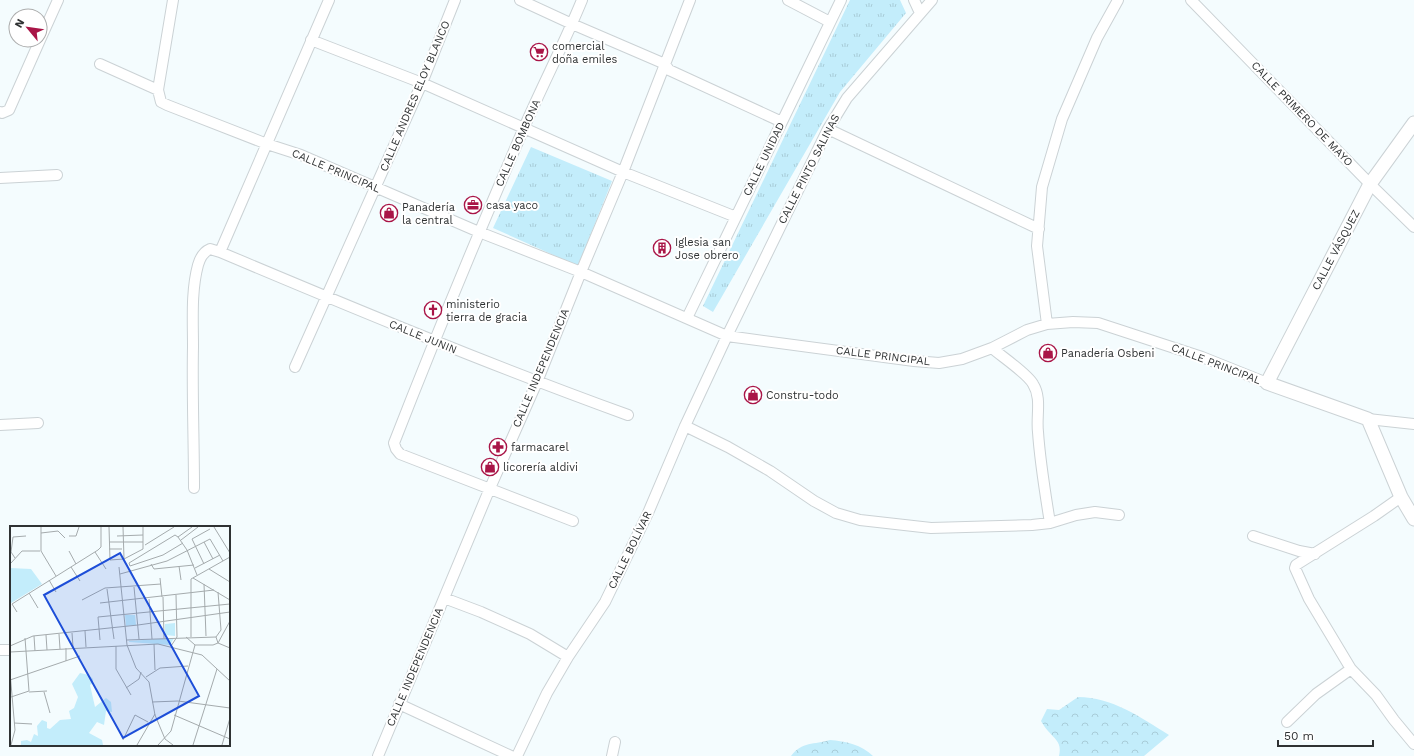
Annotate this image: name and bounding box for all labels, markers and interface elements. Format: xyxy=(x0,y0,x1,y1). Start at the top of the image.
north arrow xyxy=(8,8,48,48)
text: N xyxy=(12,17,27,30)
street label: CALLE ANDRES ELOY BLANCO xyxy=(377,19,453,173)
place label: comercial doña emiles xyxy=(552,40,617,66)
supermarket icon: comercial doña emiles xyxy=(529,42,549,62)
street label: CALLE PRIMERO DE MAYO xyxy=(1248,59,1356,169)
street label: CALLE BOMBONA xyxy=(493,97,543,189)
street label: CALLE PINTO SALINAS xyxy=(776,112,842,226)
street label: CALLE UNIDAD xyxy=(740,120,788,198)
street label: CALLE PRINCIPAL xyxy=(290,146,383,196)
office icon: casa yaco xyxy=(463,195,483,215)
place label: casa yaco xyxy=(486,199,538,212)
place label: Panadería la central xyxy=(402,201,455,227)
shop icon: Panadería la central xyxy=(379,203,399,223)
street label: CALLE VÁSQUEZ xyxy=(1308,207,1363,292)
place label: Iglesia san Jose obrero xyxy=(675,236,739,262)
building icon: Iglesia san Jose obrero xyxy=(652,238,672,258)
place label: ministerio tierra de gracia xyxy=(446,298,527,324)
church icon: ministerio tierra de gracia xyxy=(423,300,443,320)
street label: CALLE INDEPENDENCIA xyxy=(510,307,572,429)
street label: CALLE JUNIN xyxy=(387,318,459,356)
street label: CALLE PRINCIPAL xyxy=(1169,341,1263,387)
shop icon: Panadería Osbeni xyxy=(1038,343,1058,363)
street label: CALLE PRINCIPAL xyxy=(835,344,931,368)
place label: Panadería Osbeni xyxy=(1061,347,1154,360)
shop icon: Constru-todo xyxy=(743,385,763,405)
place label: Constru-todo xyxy=(766,389,839,402)
pharmacy icon: farmacarel xyxy=(488,437,508,457)
place label: farmacarel xyxy=(511,441,569,454)
shop icon: licorería aldivi xyxy=(480,457,500,477)
place label: licorería aldivi xyxy=(503,461,578,474)
street label: CALLE BOLÍVAR xyxy=(605,508,654,591)
inset map xyxy=(10,526,230,746)
street label: CALLE INDEPENDENCIA xyxy=(384,606,446,728)
scale bar xyxy=(1278,722,1373,748)
text: 50 m xyxy=(1284,729,1314,743)

